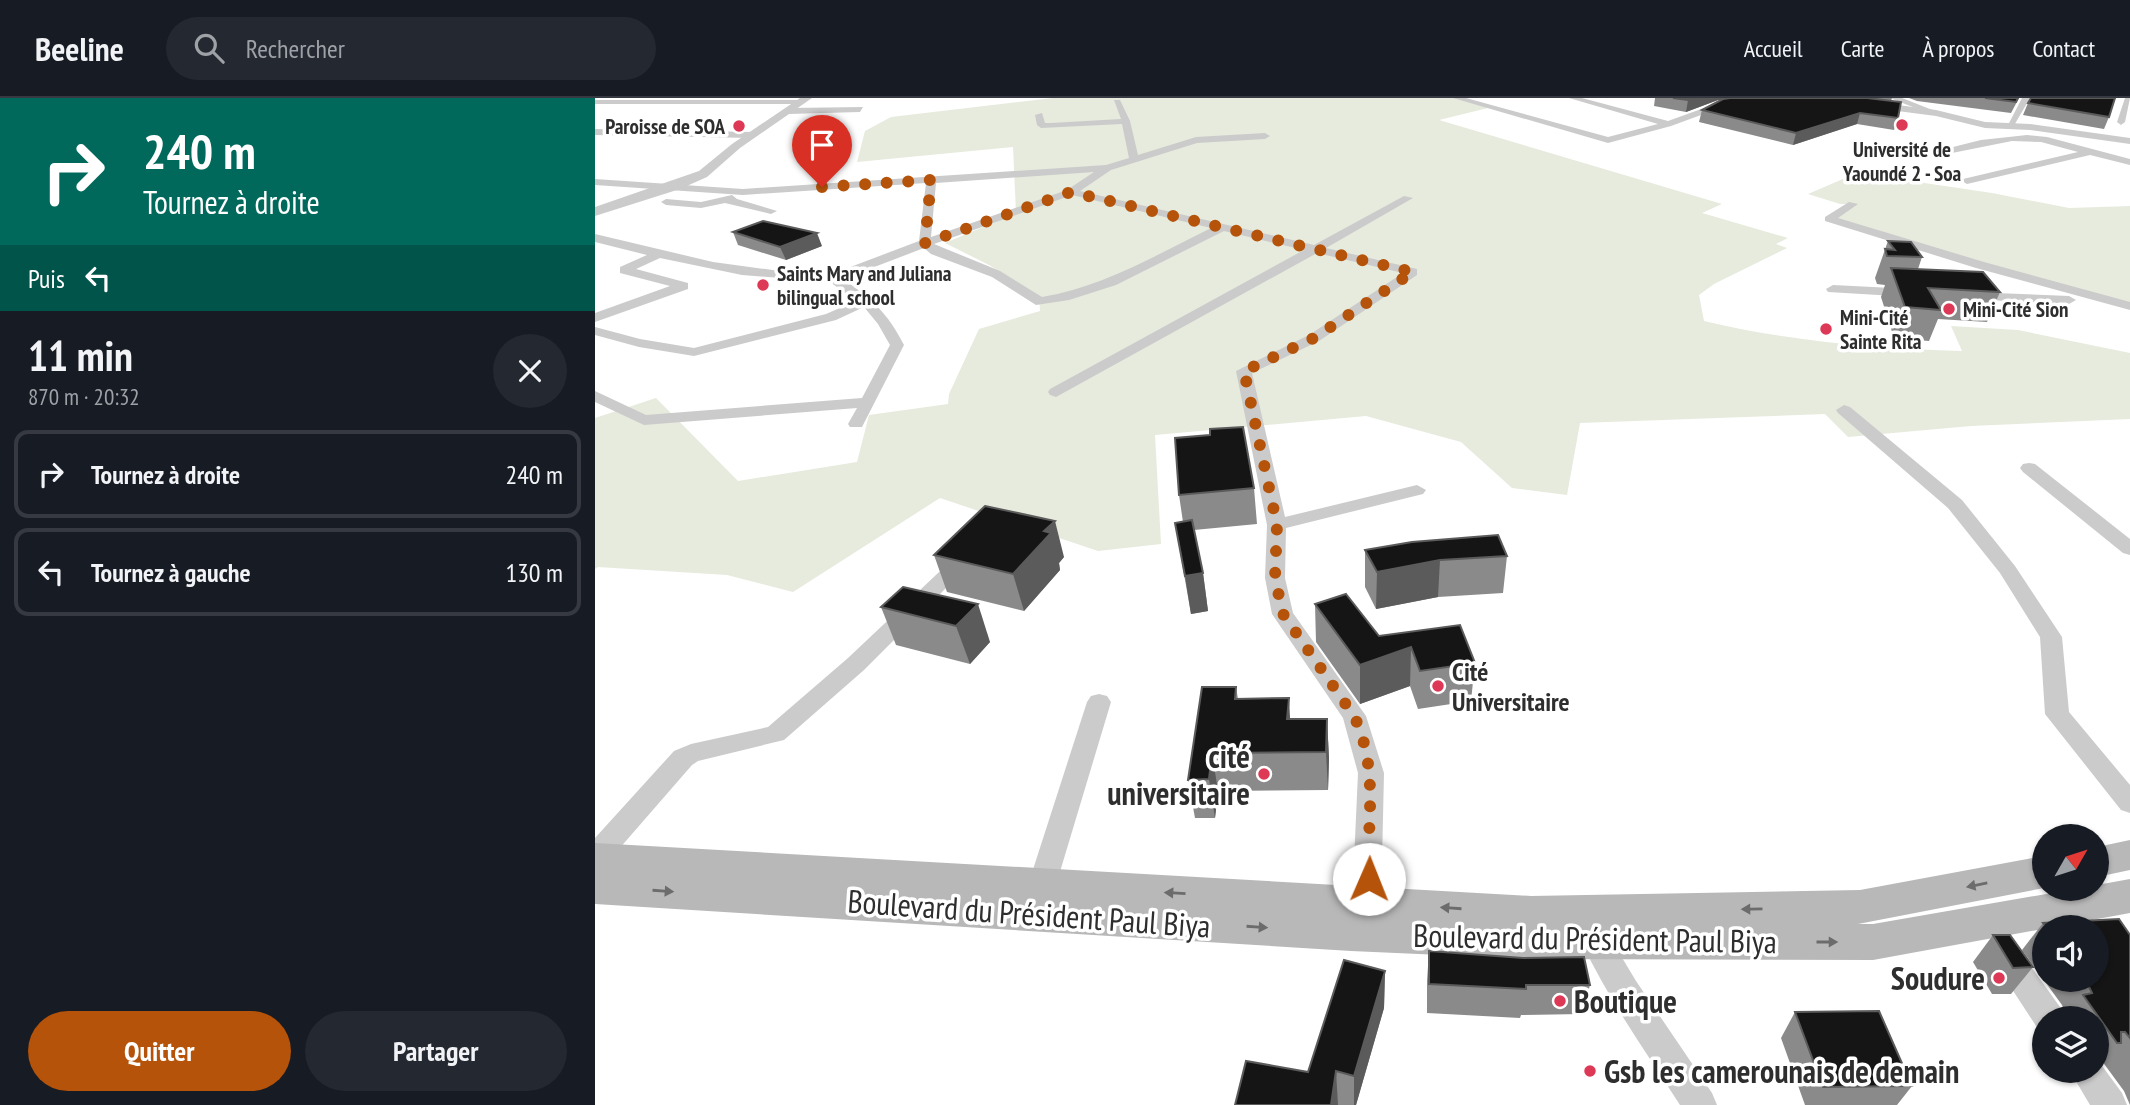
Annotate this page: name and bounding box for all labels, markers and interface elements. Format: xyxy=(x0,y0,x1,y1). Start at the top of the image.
search box xyxy=(166,17,656,80)
text: Beeline xyxy=(35,27,124,70)
icon: search xyxy=(190,29,228,67)
text: Rechercher xyxy=(246,32,345,65)
text: Accueil xyxy=(1744,33,1803,64)
text: Carte xyxy=(1841,33,1884,64)
text: À propos xyxy=(1922,33,1994,64)
text: Contact xyxy=(2032,33,2095,64)
place label: Paroisse de SOA xyxy=(605,113,725,140)
pin xyxy=(792,115,852,187)
marker: Université de Yaoundé 2 - Soa xyxy=(1894,117,1910,133)
marker: Paroisse de SOA xyxy=(731,118,747,134)
text: 240 m xyxy=(143,119,256,183)
icon: right xyxy=(28,126,119,217)
icon: arrive xyxy=(803,126,841,164)
place label: Université de Yaoundé 2 - Soa xyxy=(1842,136,1962,187)
text: Tournez à droite xyxy=(143,181,320,223)
icon: left xyxy=(79,259,117,297)
place label: Saints Mary and Juliana bilingual school xyxy=(777,260,952,311)
text: Puis xyxy=(28,262,65,295)
marker: Saints Mary and Juliana bilingual school xyxy=(755,277,771,293)
place label: Mini-Cité Sion xyxy=(1963,296,2069,323)
marker: Mini-Cité Sion xyxy=(1941,301,1957,317)
place label: Mini-Cité Sainte Rita xyxy=(1840,304,1922,355)
marker: Mini-Cité Sainte Rita xyxy=(1818,321,1834,337)
text: 11 min xyxy=(28,328,133,383)
button: close xyxy=(493,334,567,408)
text: 870 m · 20:32 xyxy=(28,382,140,411)
icon: right xyxy=(32,455,70,493)
text: Tournez à droite xyxy=(91,458,240,491)
text: 240 m xyxy=(505,458,563,491)
icon: left xyxy=(32,553,70,591)
text: Tournez à gauche xyxy=(91,556,251,589)
text: 130 m xyxy=(505,556,563,589)
place label: Cité Universitaire xyxy=(1452,655,1570,718)
marker: Cité Universitaire xyxy=(1430,678,1446,694)
place label: cité universitaire xyxy=(1107,735,1250,814)
marker: cité universitaire xyxy=(1256,766,1272,782)
north arrow xyxy=(2032,824,2109,901)
map controls xyxy=(2032,824,2109,1083)
position arrow xyxy=(1332,842,1406,916)
street label: Boulevard du Président Paul Biya xyxy=(846,879,1212,947)
one-way arrow xyxy=(1966,879,1988,890)
one-way arrow xyxy=(652,886,674,897)
one-way arrow xyxy=(1164,887,1186,898)
one-way arrow xyxy=(1440,902,1462,913)
one-way arrow xyxy=(1740,903,1762,915)
street label: Boulevard du Président Paul Biya xyxy=(1413,914,1777,962)
button: sound xyxy=(2032,915,2109,992)
one-way arrow xyxy=(1246,922,1268,933)
one-way arrow xyxy=(1816,936,1838,948)
place label: Soudure xyxy=(1891,957,1985,999)
marker: Soudure xyxy=(1991,970,2007,986)
place label: Boutique xyxy=(1574,980,1677,1022)
marker: Boutique xyxy=(1552,993,1568,1009)
button: layers xyxy=(2032,1006,2109,1083)
button: Quitter xyxy=(28,1011,291,1091)
button: Partager xyxy=(305,1011,567,1091)
place label: Gsb les camerounais de demain xyxy=(1604,1050,1959,1092)
marker: Gsb les camerounais de demain xyxy=(1582,1063,1598,1079)

